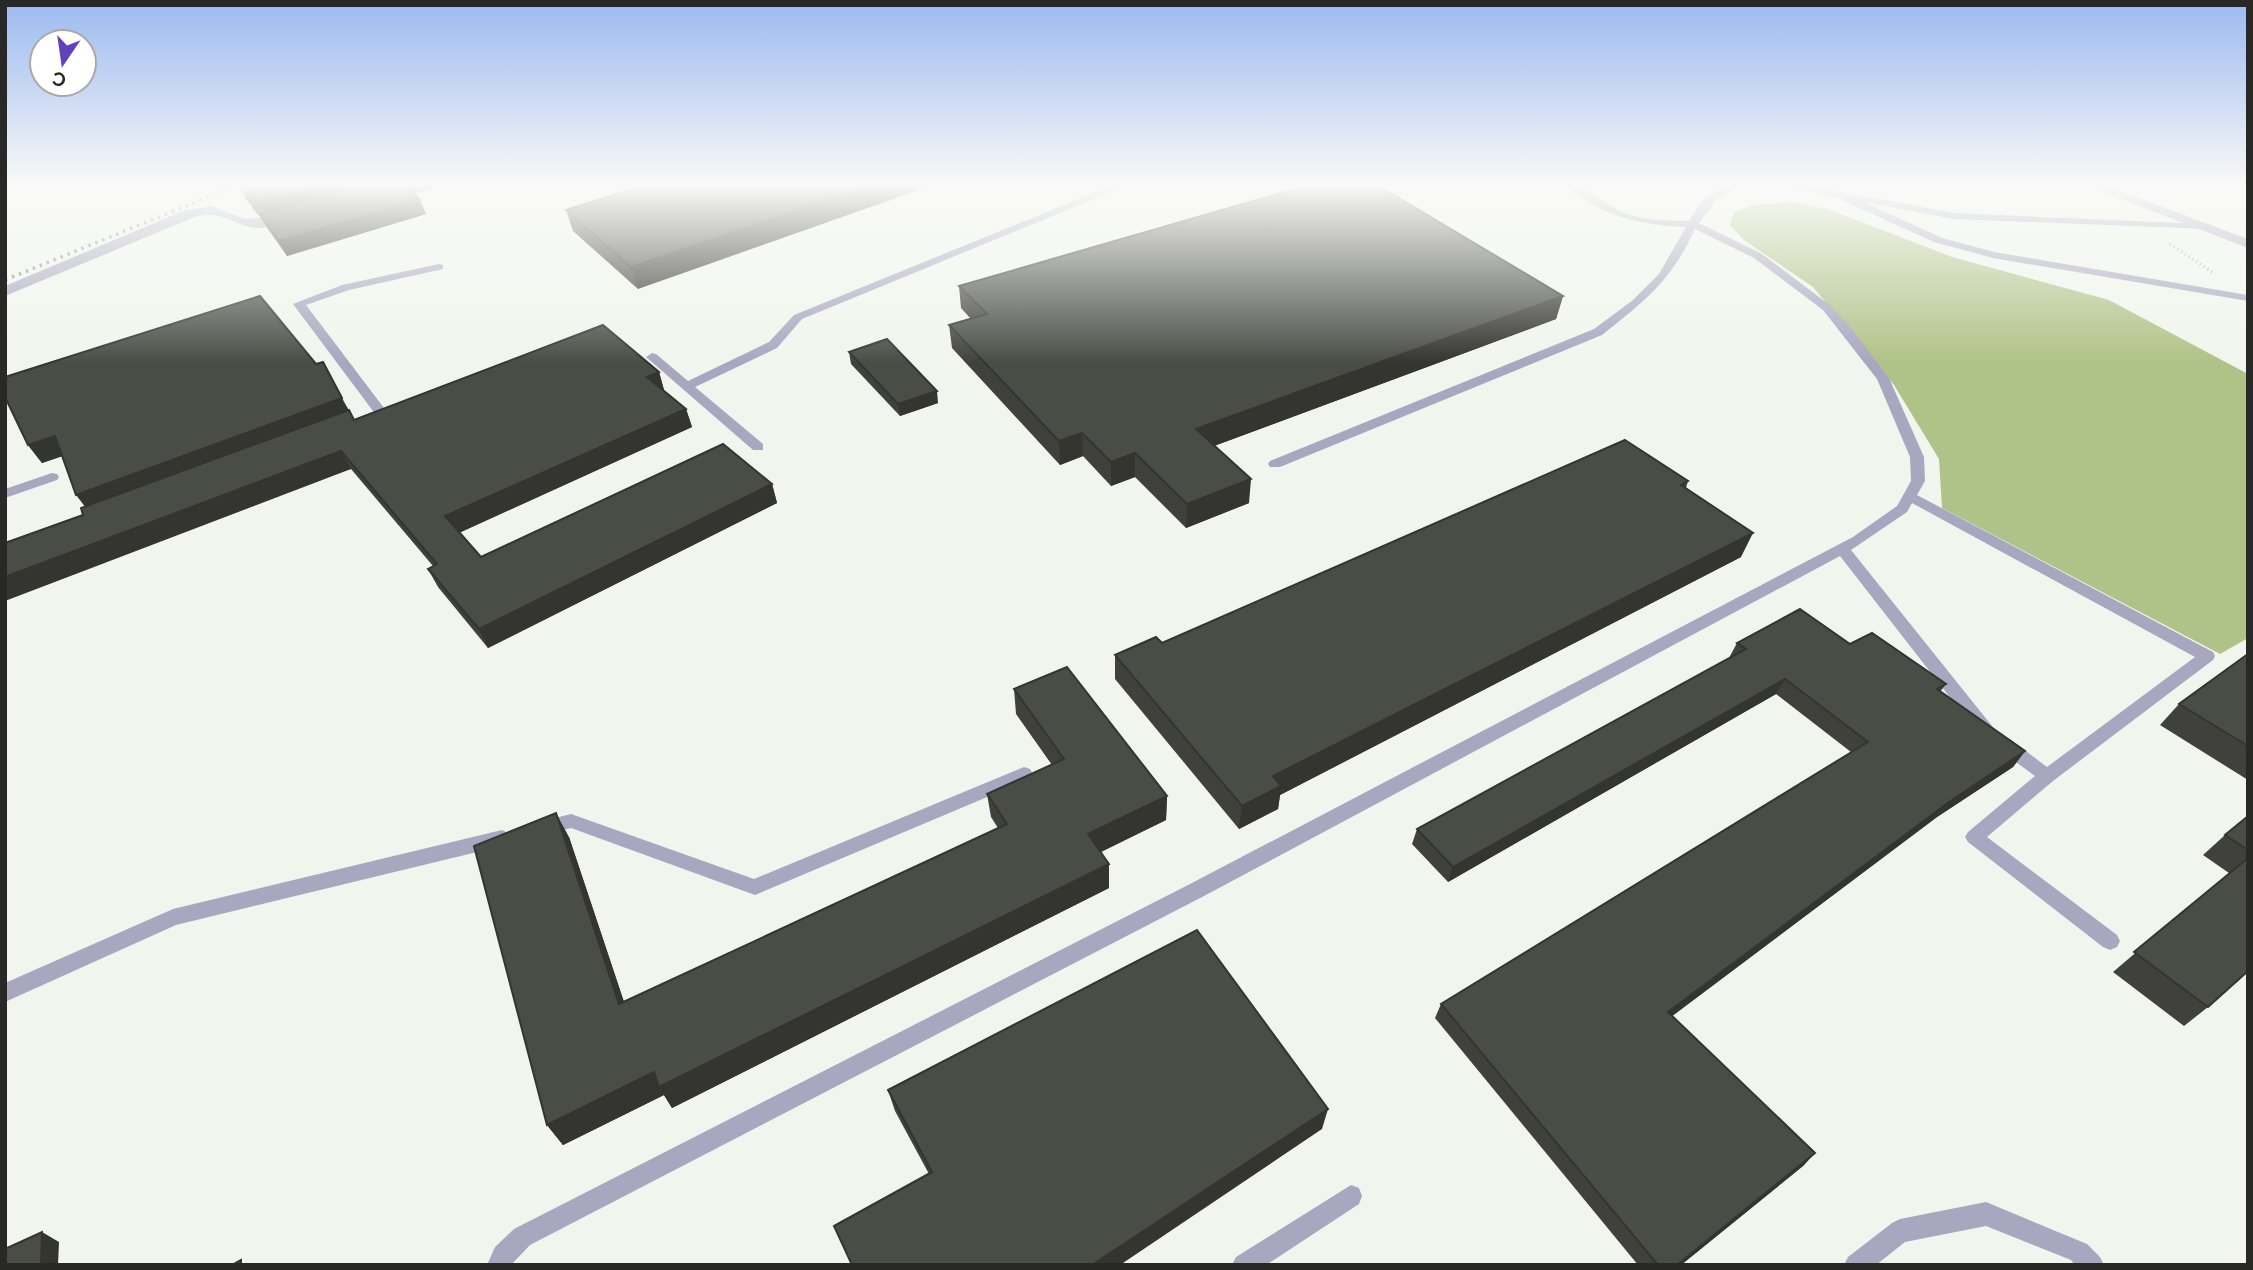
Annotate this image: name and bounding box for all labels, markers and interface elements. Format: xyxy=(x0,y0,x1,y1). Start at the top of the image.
north arrow xyxy=(28,28,98,98)
text: С xyxy=(50,67,68,92)

